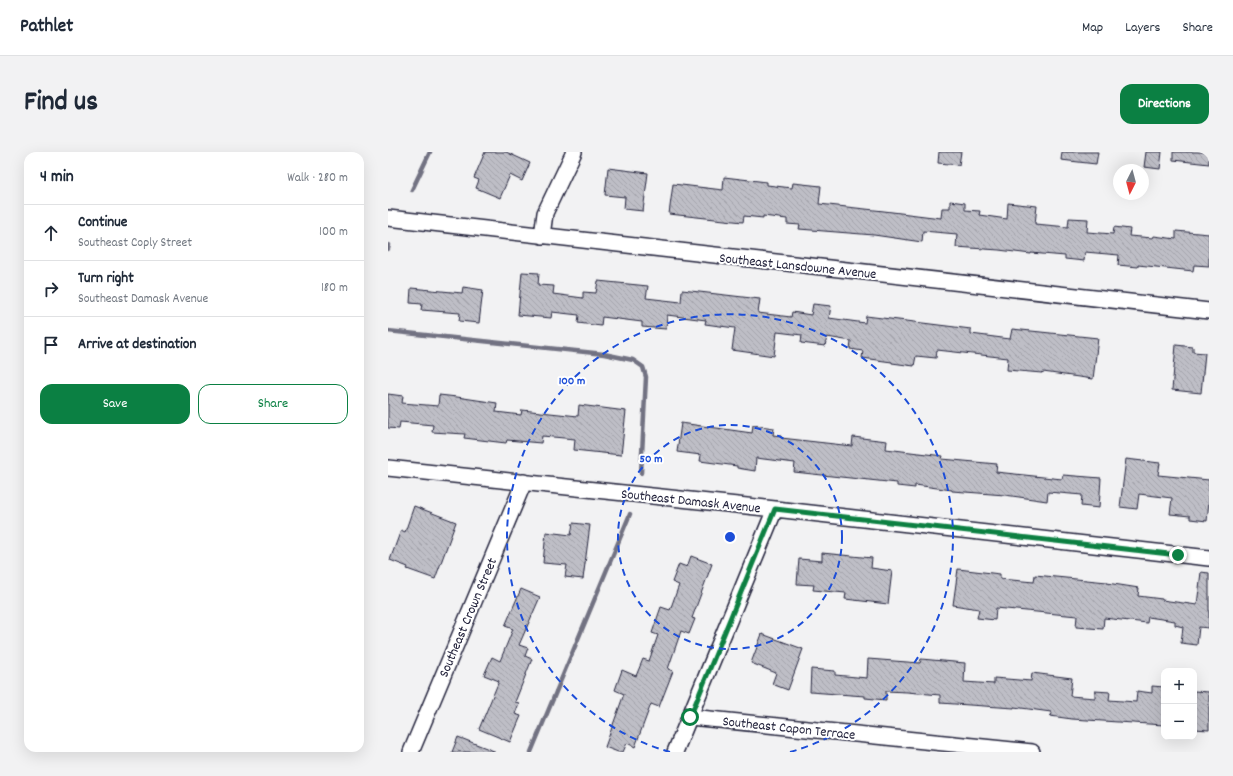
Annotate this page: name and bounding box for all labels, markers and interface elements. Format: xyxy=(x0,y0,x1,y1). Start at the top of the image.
text: Pathlet xyxy=(20,14,73,41)
text: Map xyxy=(1082,18,1103,38)
text: Layers xyxy=(1125,18,1160,38)
text: Share xyxy=(1182,18,1213,38)
text: Find us xyxy=(24,84,98,124)
button: Directions xyxy=(1120,84,1209,124)
north arrow xyxy=(1113,164,1149,200)
text: 4 min xyxy=(40,166,74,190)
text: Walk · 280 m xyxy=(287,169,348,188)
text: Continue xyxy=(78,212,127,234)
icon: ahead xyxy=(40,222,62,244)
text: 100 m xyxy=(319,223,348,242)
text: Southeast Coply Street xyxy=(78,234,192,253)
street label: Southeast Lansdowne Avenue xyxy=(718,249,877,285)
text: Turn right xyxy=(78,268,134,290)
icon: right xyxy=(40,278,62,300)
text: 180 m xyxy=(321,279,348,298)
text: Southeast Damask Avenue xyxy=(78,290,208,309)
icon: arrive xyxy=(40,334,62,356)
text: Arrive at destination xyxy=(78,334,196,356)
text: 100 m xyxy=(559,373,585,390)
button: Save xyxy=(40,384,190,424)
button: Share xyxy=(198,384,348,424)
text: 50 m xyxy=(639,451,663,468)
street label: Southeast Damask Avenue xyxy=(620,485,762,519)
centre of rings xyxy=(723,530,737,544)
route end xyxy=(1169,546,1187,564)
street label: Southeast Crown Street xyxy=(435,555,503,681)
map controls xyxy=(1161,668,1197,740)
button: + xyxy=(1161,668,1197,704)
button: − xyxy=(1161,704,1197,740)
route start xyxy=(681,708,699,726)
street label: Southeast Capon Terrace xyxy=(721,712,856,746)

